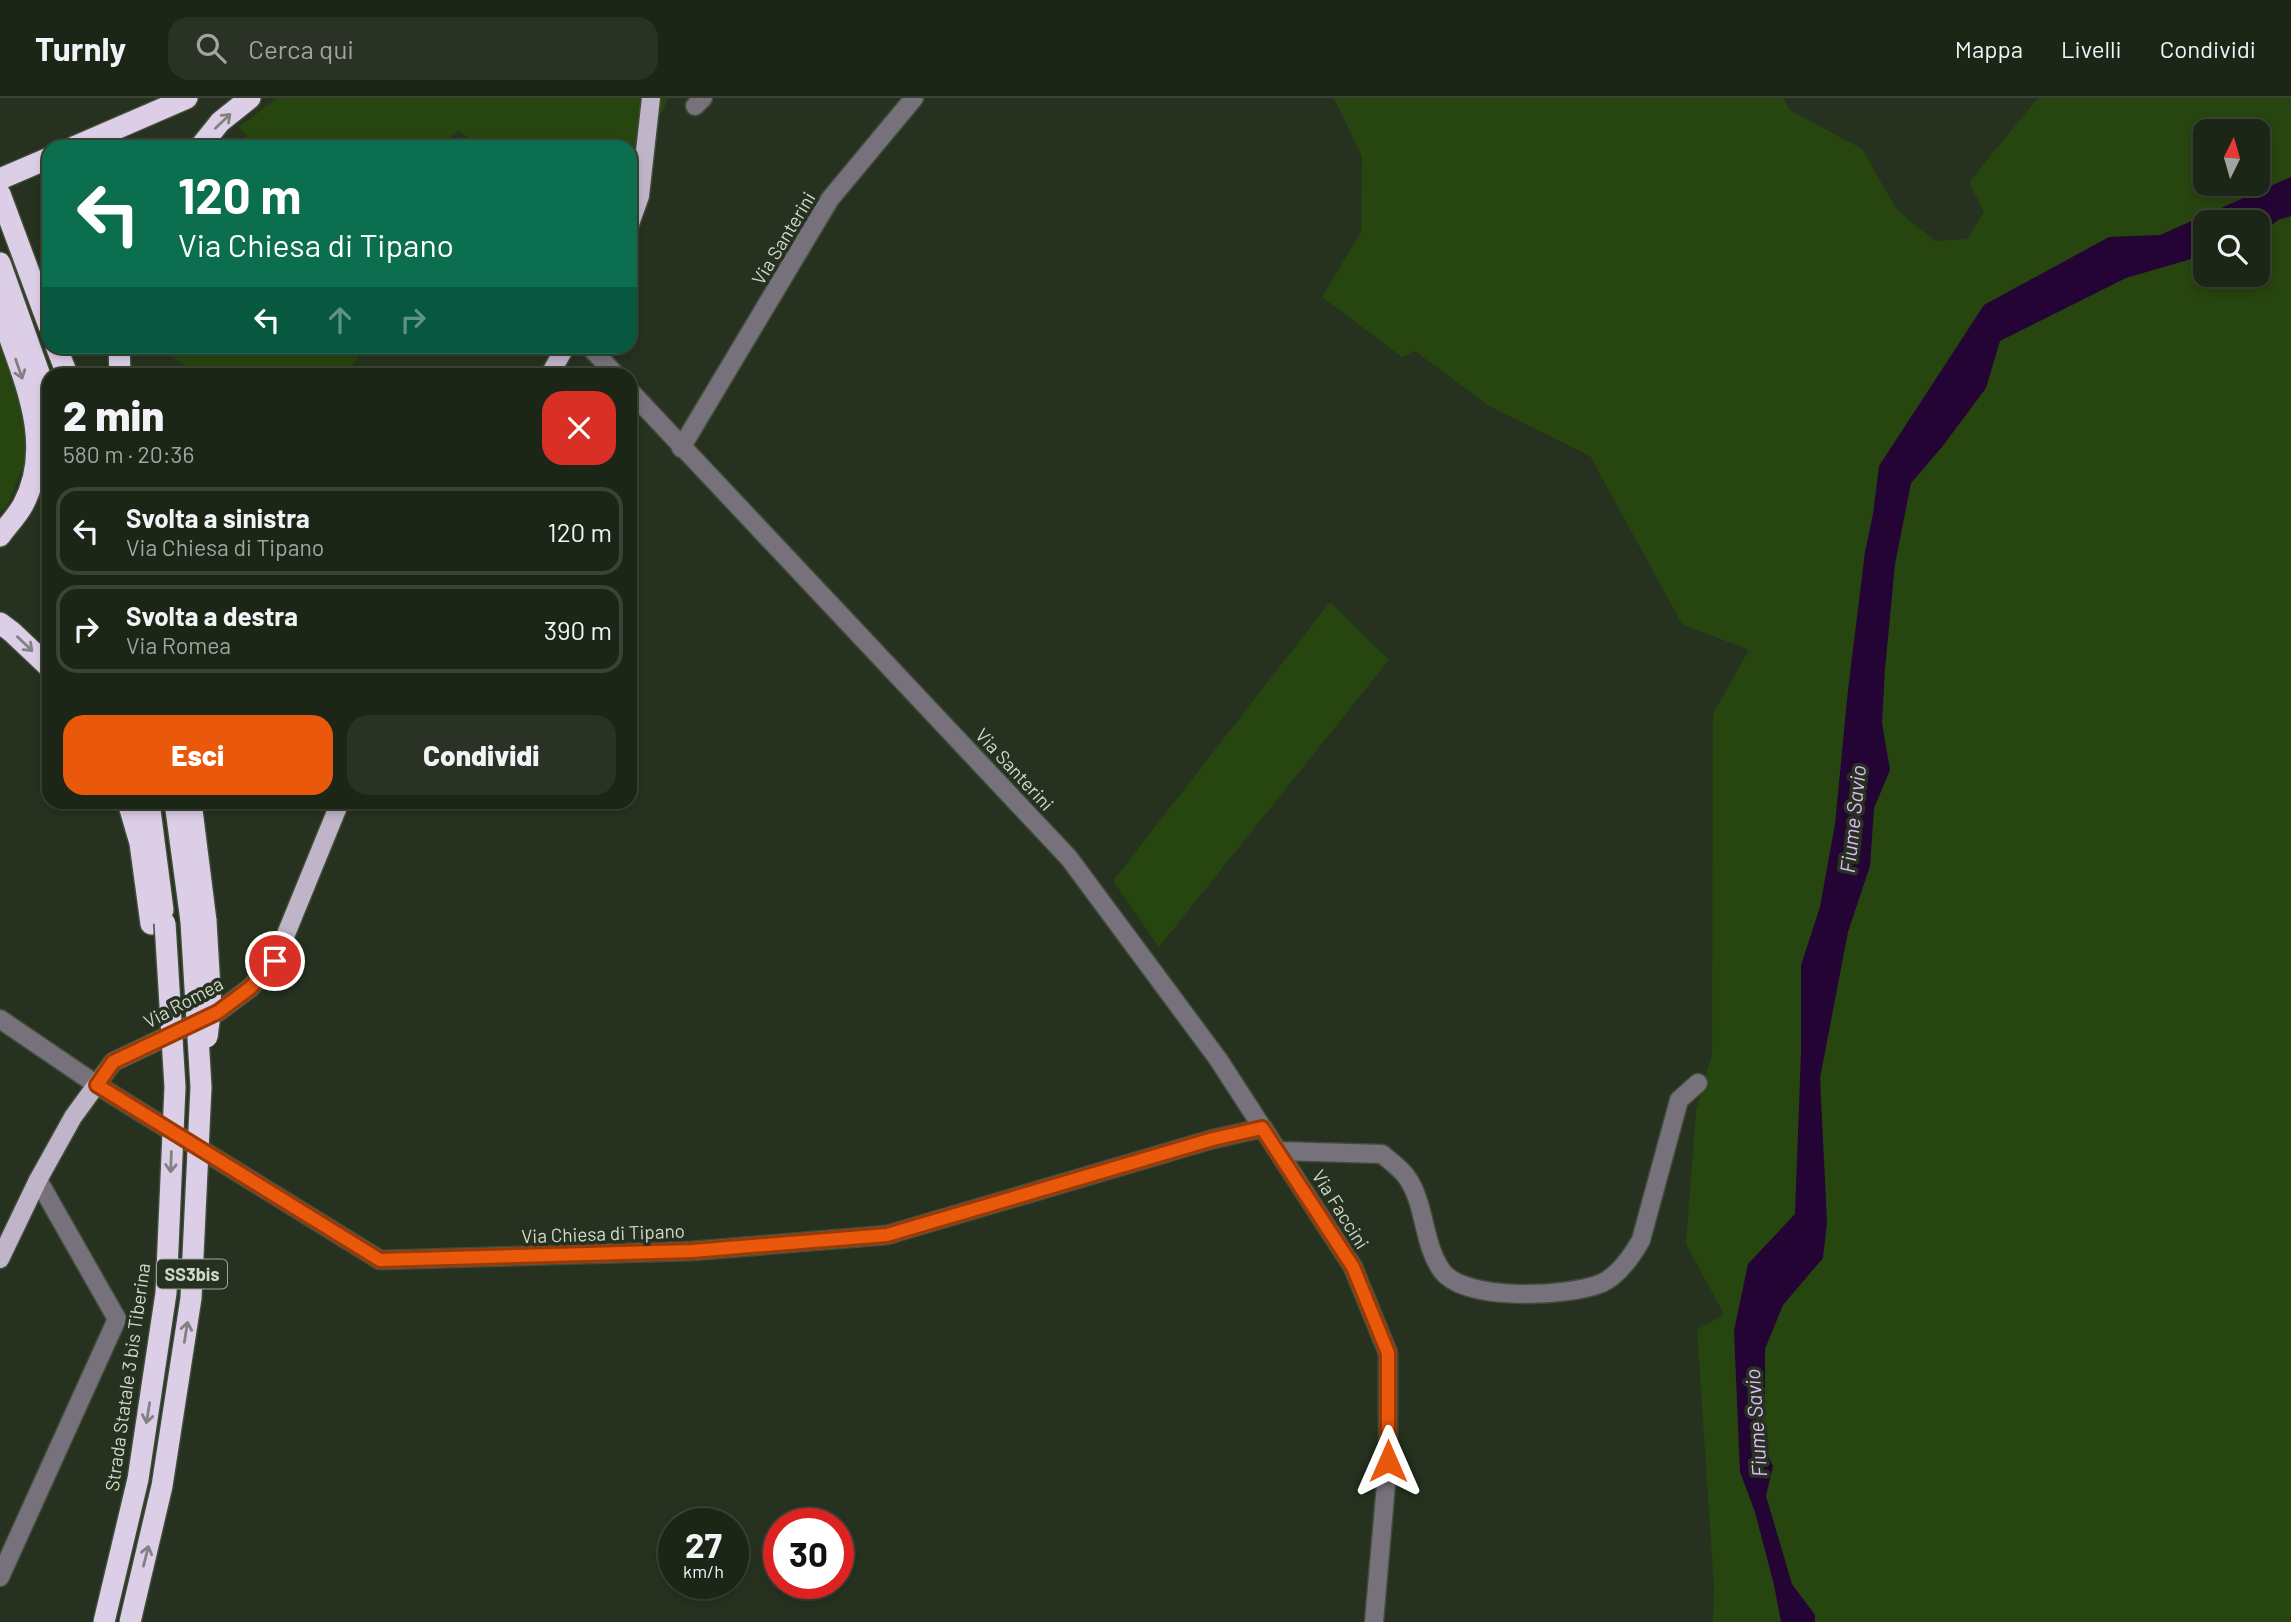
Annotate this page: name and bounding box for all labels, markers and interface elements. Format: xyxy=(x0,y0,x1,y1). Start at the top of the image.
search box xyxy=(168,17,658,80)
text: Turnly xyxy=(35,28,126,68)
icon: search xyxy=(192,29,230,67)
text: Cerca qui xyxy=(248,33,354,64)
text: Mappa xyxy=(1955,34,2023,63)
text: Livelli xyxy=(2061,34,2122,63)
text: Condividi xyxy=(2160,34,2256,63)
one-way arrow xyxy=(214,113,232,130)
north arrow xyxy=(2193,119,2270,196)
map controls xyxy=(2193,119,2270,287)
text: 120 m xyxy=(178,165,301,224)
icon: left xyxy=(63,168,154,259)
street label: Via Santerini xyxy=(746,187,820,289)
button: search xyxy=(2193,210,2270,287)
text: Via Chiesa di Tipano xyxy=(178,225,454,263)
icon: left xyxy=(248,301,286,339)
icon: ahead xyxy=(321,301,359,339)
icon: right xyxy=(394,301,432,339)
one-way arrow xyxy=(14,357,27,379)
text: 2 min xyxy=(63,389,164,439)
button: close xyxy=(542,391,616,465)
text: 580 m · 20:36 xyxy=(63,440,194,468)
text: Svolta a sinistra xyxy=(126,502,310,533)
icon: left xyxy=(67,512,105,550)
text: 120 m xyxy=(548,516,612,547)
text: Via Chiesa di Tipano xyxy=(126,533,324,561)
text: Svolta a destra xyxy=(126,600,298,631)
icon: right xyxy=(67,610,105,648)
text: 390 m xyxy=(544,614,612,645)
text: Via Romea xyxy=(126,631,231,659)
one-way arrow xyxy=(16,636,33,653)
button: Esci xyxy=(63,715,333,795)
button: Condividi xyxy=(347,715,616,795)
street label: Via Santerini xyxy=(971,723,1059,815)
water label: Fiume Savio xyxy=(1834,764,1870,874)
pin xyxy=(245,931,305,991)
icon: arrive xyxy=(256,942,294,980)
street label: Via Romea xyxy=(139,971,227,1033)
one-way arrow xyxy=(165,1151,178,1174)
street label: Via Faccini xyxy=(1308,1165,1374,1253)
street label: Via Chiesa di Tipano xyxy=(521,1219,685,1247)
road number: SS3bis xyxy=(157,1260,227,1288)
street label: Strada Statale 3 bis Tiberina xyxy=(100,1261,154,1493)
one-way arrow xyxy=(180,1321,193,1344)
water label: Fiume Savio xyxy=(1739,1368,1771,1478)
one-way arrow xyxy=(141,1401,154,1424)
position arrow xyxy=(1351,1424,1425,1498)
speed limit sign: 30 xyxy=(763,1508,854,1599)
text: 27 xyxy=(685,1523,722,1565)
one-way arrow xyxy=(140,1545,153,1568)
text: km/h xyxy=(683,1560,724,1582)

